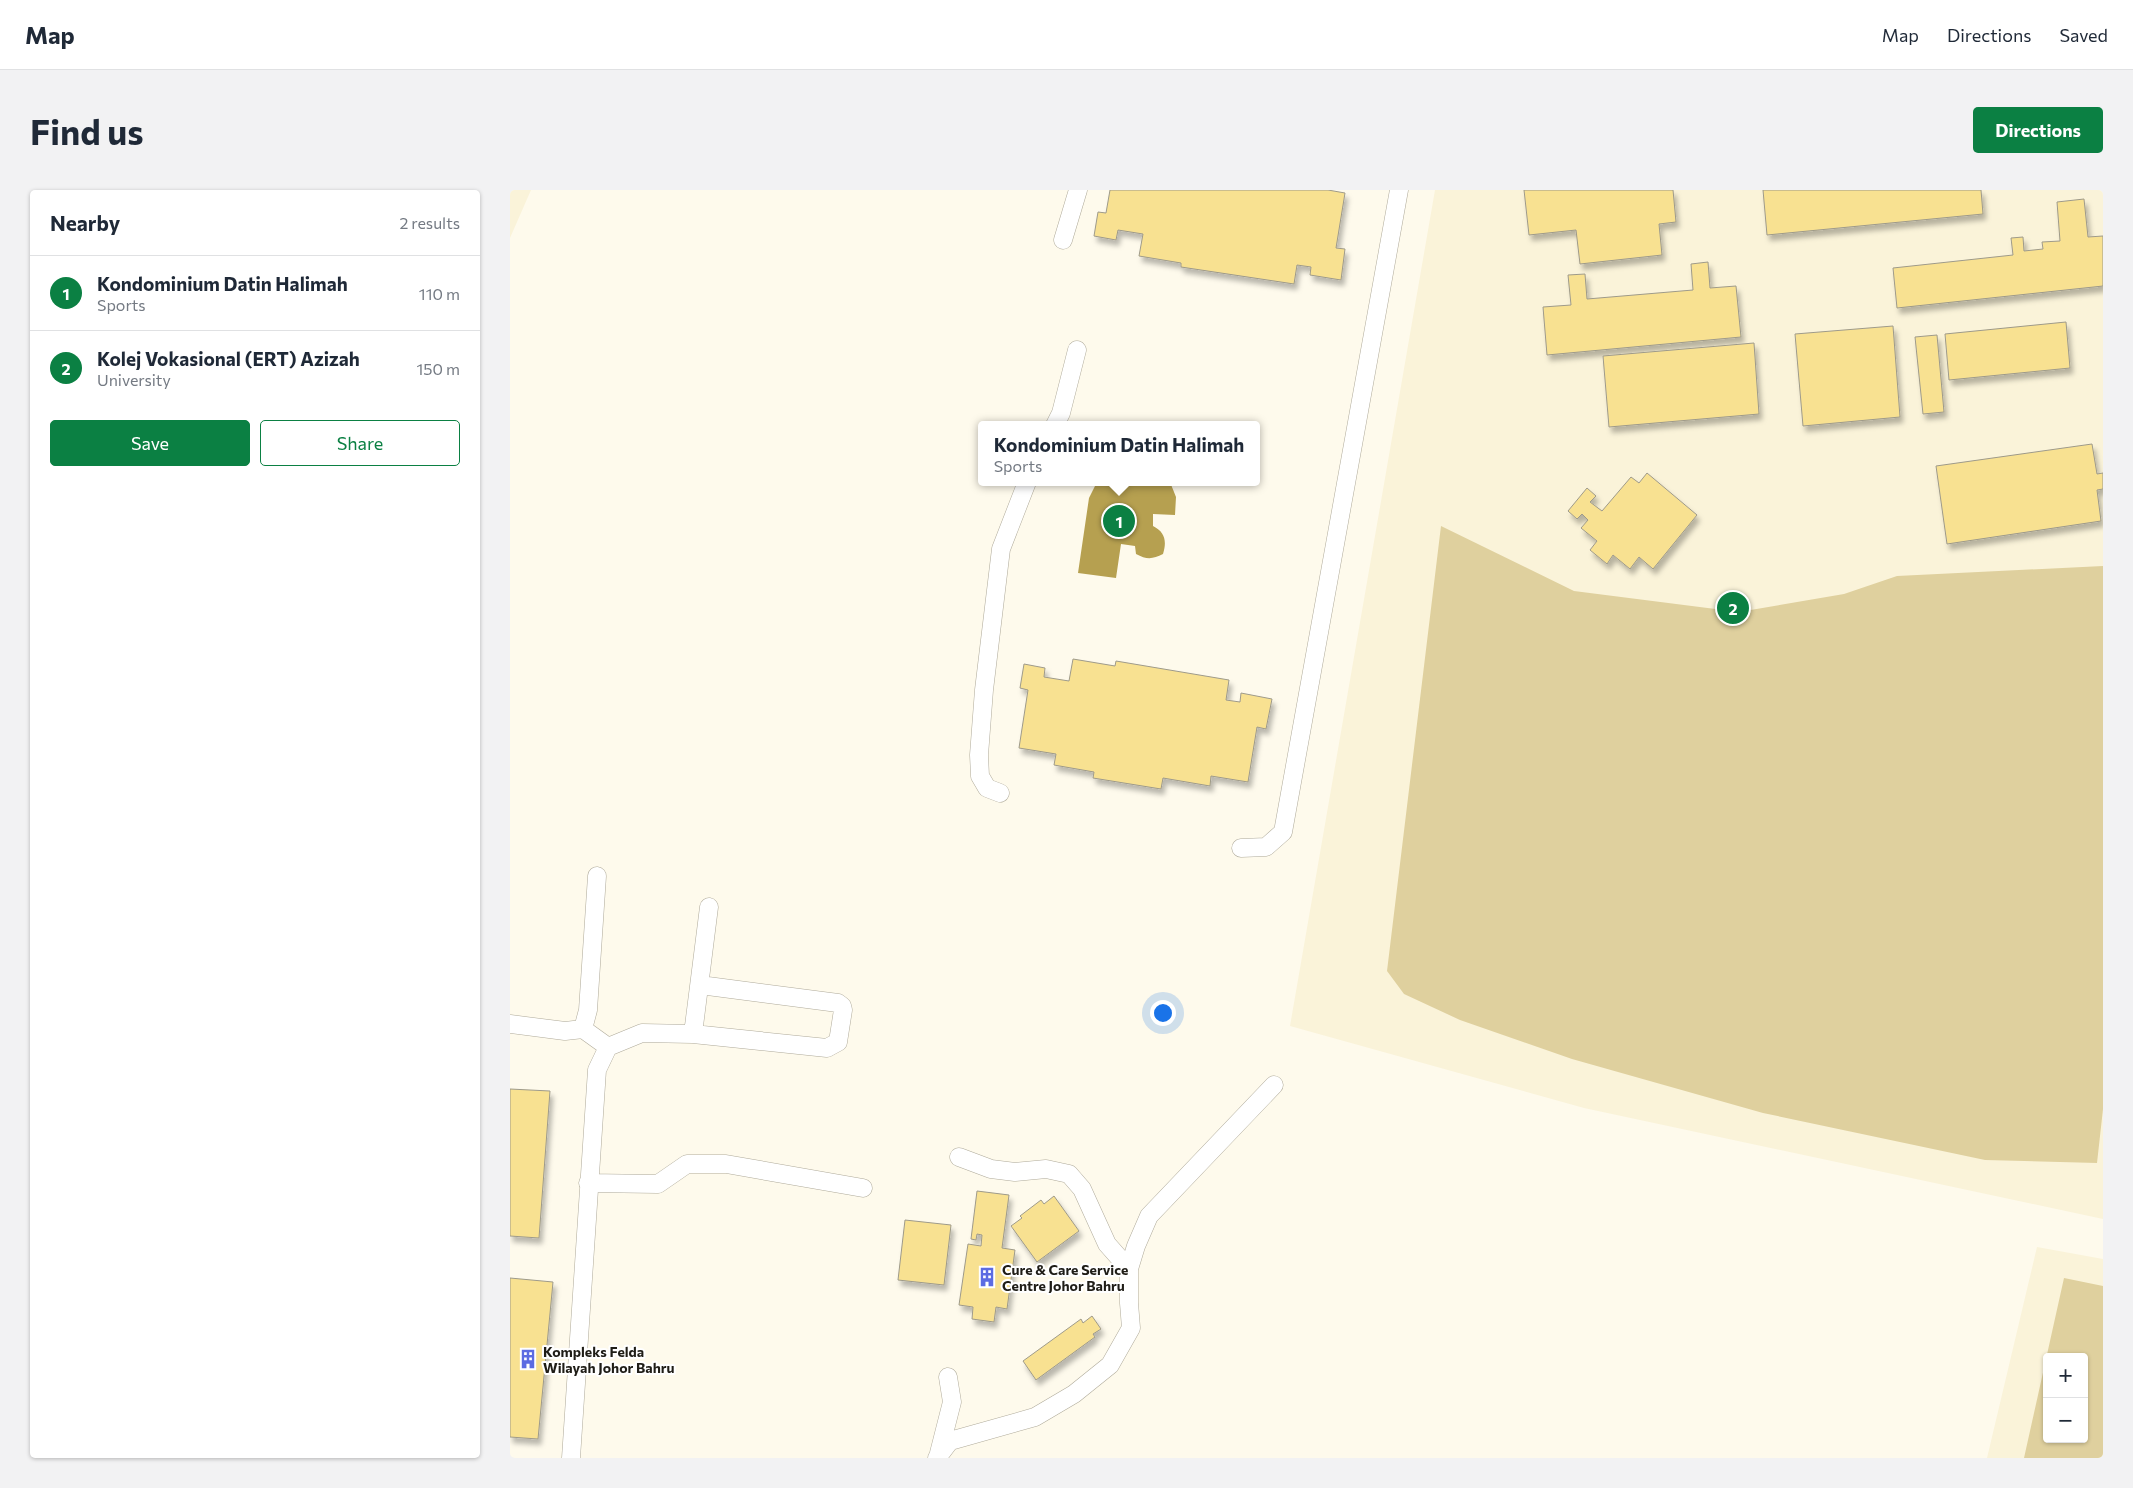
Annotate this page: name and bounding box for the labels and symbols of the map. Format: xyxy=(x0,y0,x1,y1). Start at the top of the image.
pin: 1 xyxy=(1103,502,1135,540)
pin: 2 xyxy=(1717,589,1749,627)
your location xyxy=(1150,1000,1176,1026)
place label: Cure & Care Service Centre Johor Bahru xyxy=(1002,1261,1128,1294)
building icon: Cure & Care Service Centre Johor Bahru xyxy=(976,1266,998,1288)
place label: Kompleks Felda Wilayah Johor Bahru xyxy=(543,1343,675,1376)
building icon: Kompleks Felda Wilayah Johor Bahru xyxy=(517,1348,539,1370)

